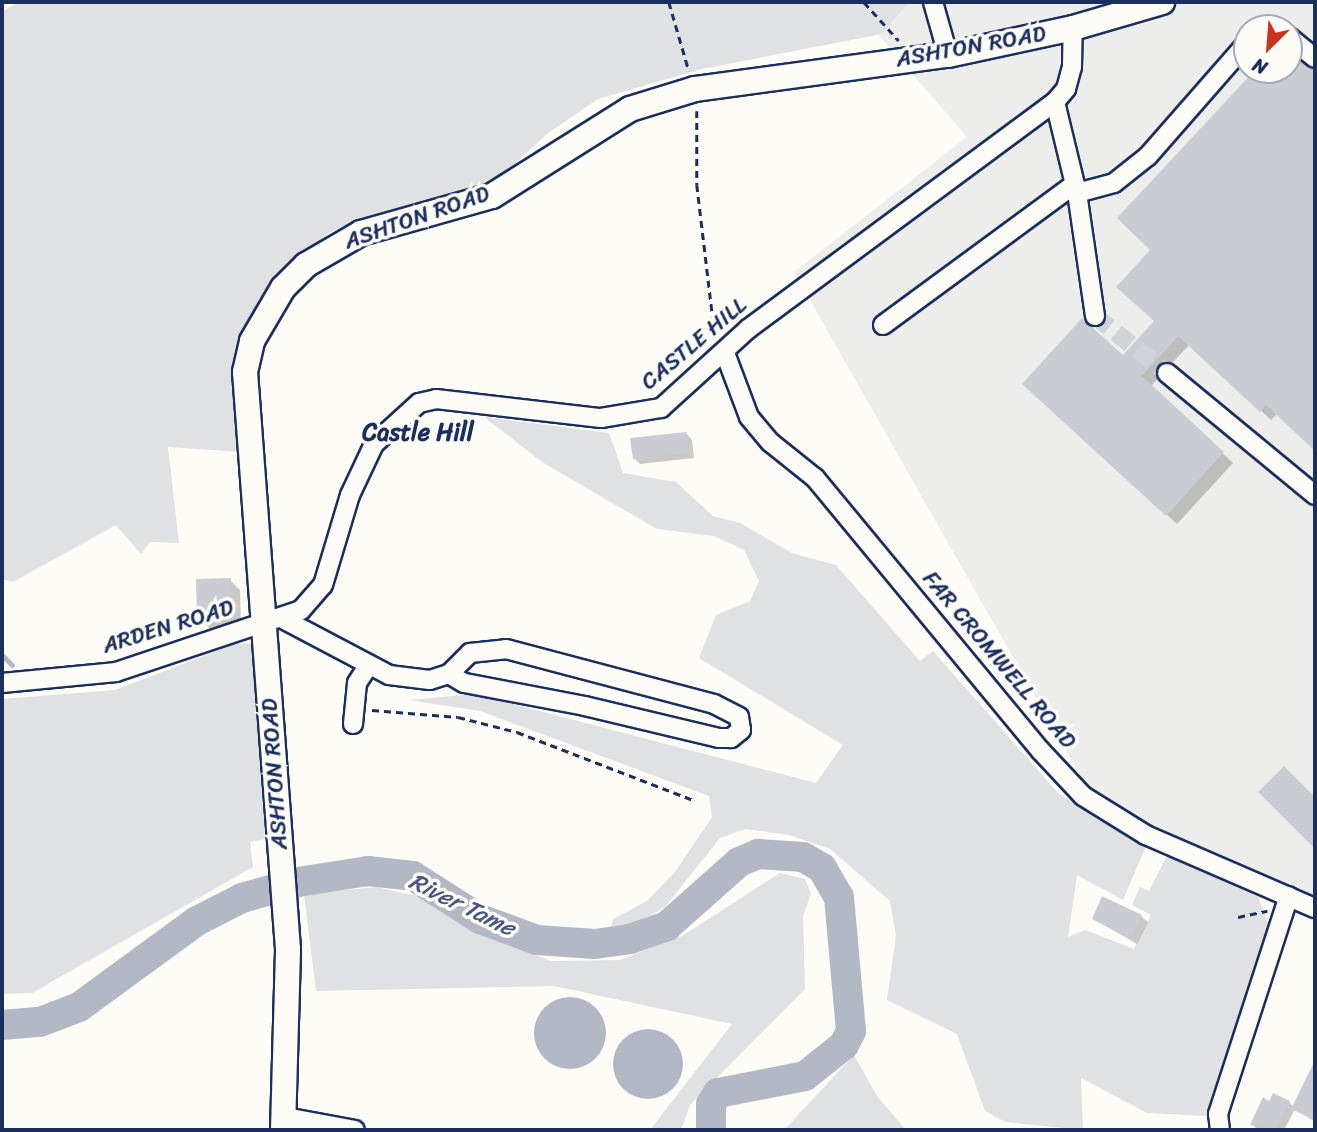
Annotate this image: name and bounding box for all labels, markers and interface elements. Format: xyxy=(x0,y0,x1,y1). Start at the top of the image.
north arrow xyxy=(1233,14,1303,84)
street label: ASHTON ROAD xyxy=(894,20,1048,74)
text: N xyxy=(1247,49,1273,84)
street label: ASHTON ROAD xyxy=(341,180,493,256)
street label: CASTLE HILL xyxy=(635,291,753,397)
district label: Castle Hill xyxy=(362,419,474,447)
street label: FAR CROMWELL ROAD xyxy=(917,566,1081,754)
street label: ARDEN ROAD xyxy=(99,594,237,660)
street label: ASHTON ROAD xyxy=(256,697,294,851)
water label: River Tame xyxy=(404,867,520,943)

